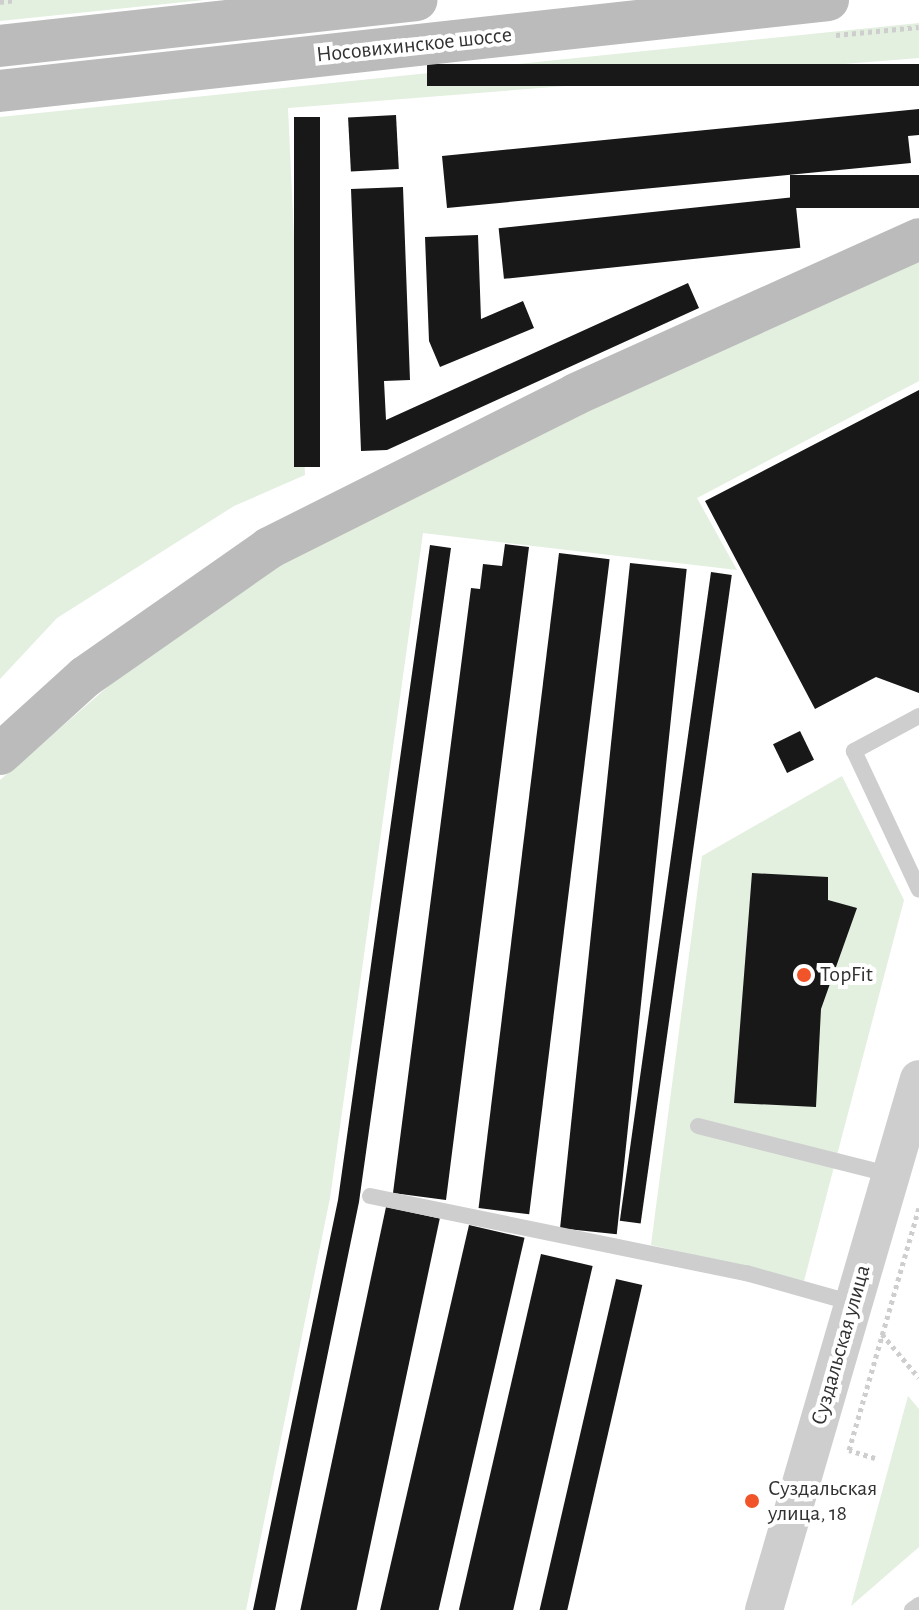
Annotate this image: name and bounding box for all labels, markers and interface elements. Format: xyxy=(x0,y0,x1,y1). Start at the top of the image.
street label: Носовихинское шоссе xyxy=(315,22,513,68)
place label: TopFit xyxy=(820,962,873,988)
marker: TopFit xyxy=(795,966,813,984)
street label: Суздальская улица xyxy=(806,1262,876,1428)
place label: Суздальская улица, 18 xyxy=(768,1475,877,1526)
marker: Суздальская улица, 18 xyxy=(743,1492,761,1510)

